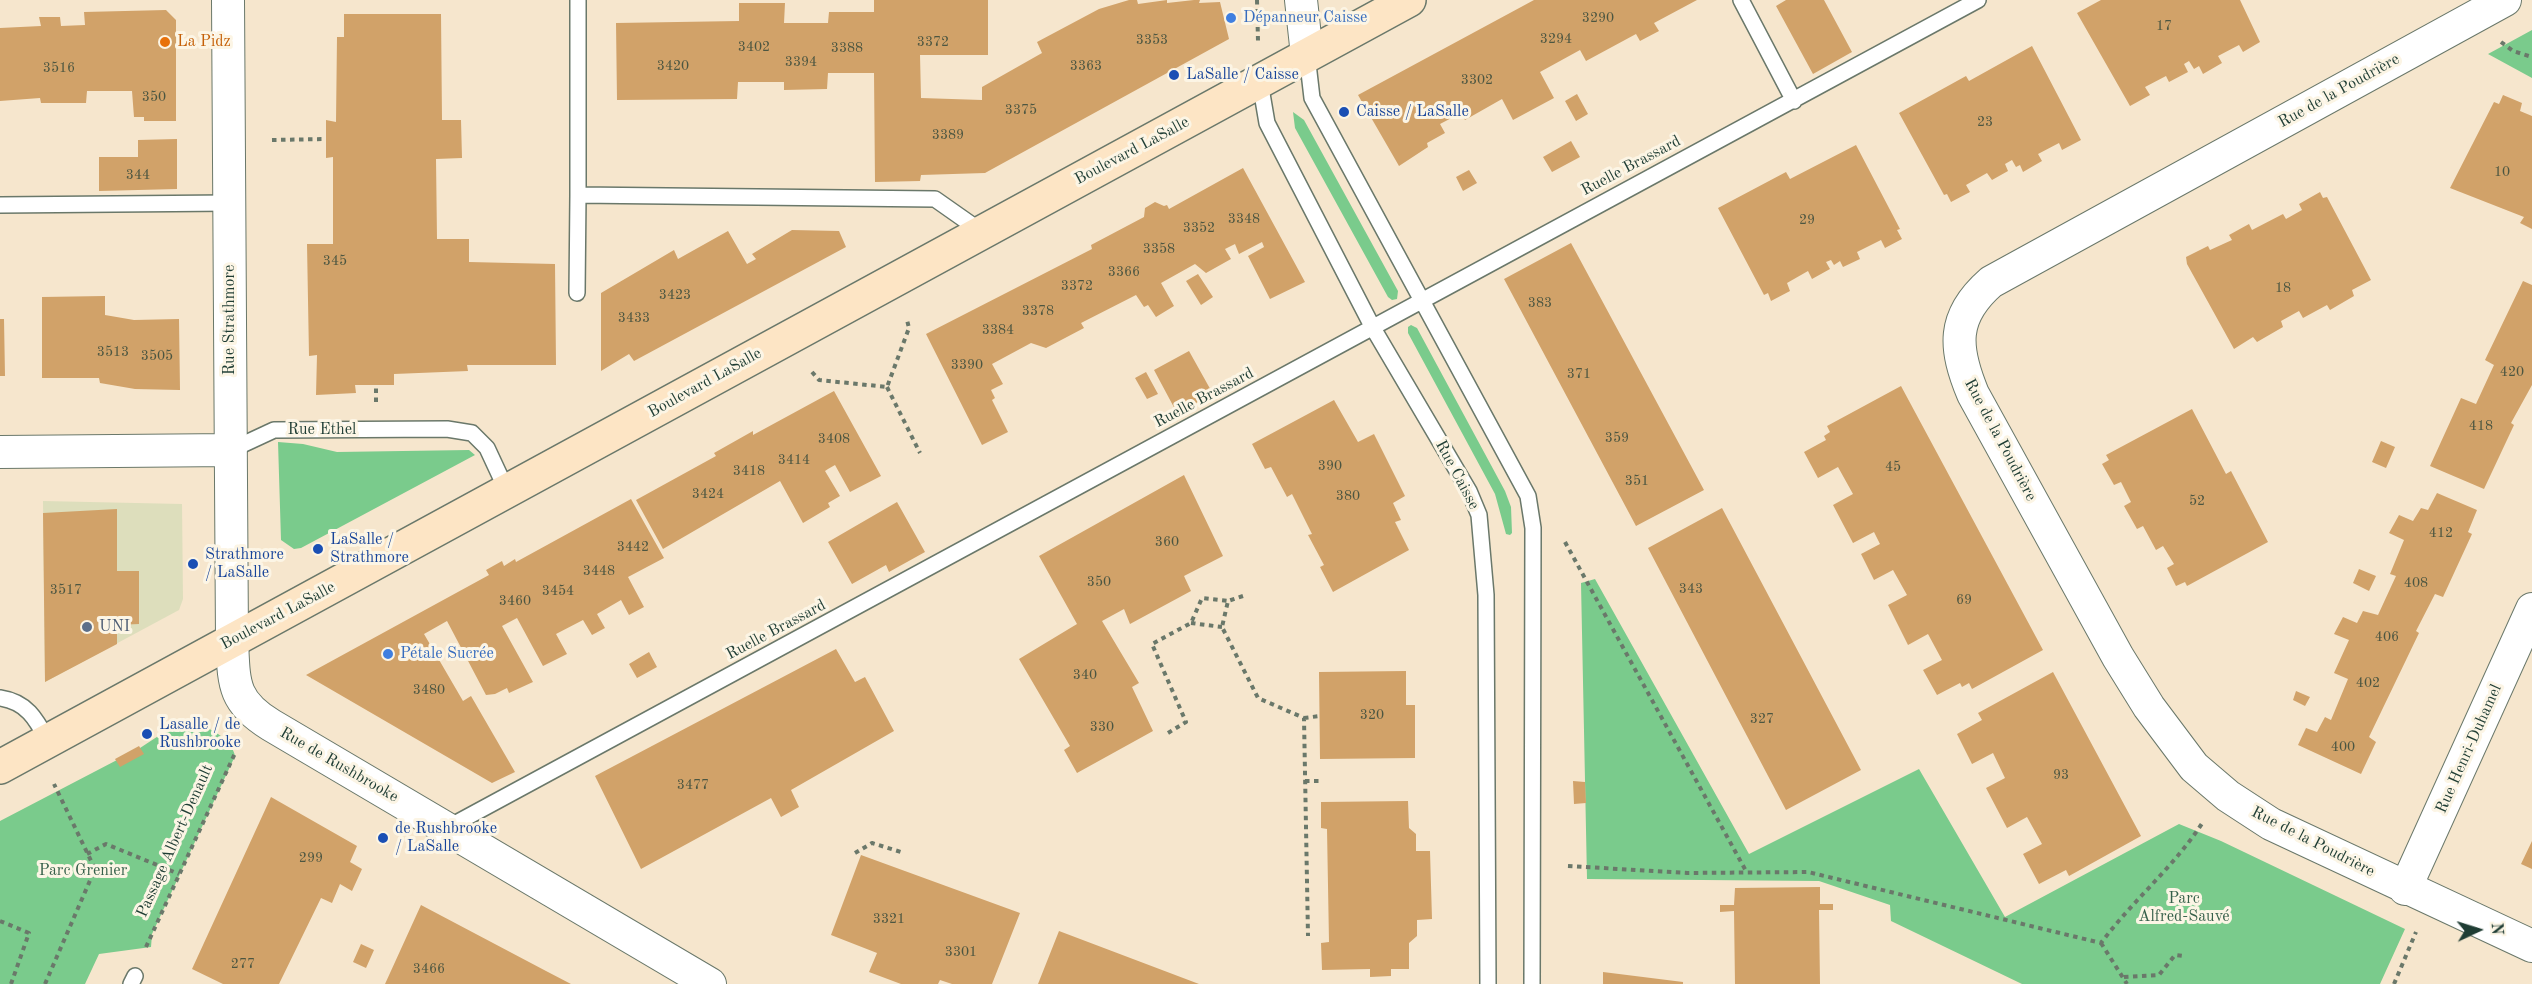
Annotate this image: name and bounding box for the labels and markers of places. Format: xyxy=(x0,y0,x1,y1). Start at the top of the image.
place label: Dépanneur Caisse xyxy=(1243,8,1367,28)
marker: Dépanneur Caisse xyxy=(1224,11,1238,25)
place label: La Pidz xyxy=(177,32,231,52)
marker: La Pidz xyxy=(158,35,172,49)
place label: LaSalle / Caisse xyxy=(1186,65,1299,85)
marker: LaSalle / Caisse xyxy=(1167,68,1181,82)
place label: Caisse / LaSalle xyxy=(1356,102,1469,122)
marker: Caisse / LaSalle xyxy=(1337,105,1351,119)
place label: LaSalle / Strathmore xyxy=(330,530,409,568)
marker: LaSalle / Strathmore xyxy=(311,542,325,556)
place label: Strathmore / LaSalle xyxy=(205,545,284,583)
marker: Strathmore / LaSalle xyxy=(186,557,200,571)
place label: UNI xyxy=(99,617,130,637)
marker: UNI xyxy=(80,620,94,634)
place label: Pétale Sucrée xyxy=(400,644,494,664)
marker: Pétale Sucrée xyxy=(381,647,395,661)
place label: Lasalle / de Rushbrooke xyxy=(159,715,241,753)
marker: Lasalle / de Rushbrooke xyxy=(140,727,154,741)
place label: de Rushbrooke / LaSalle xyxy=(395,819,497,857)
marker: de Rushbrooke / LaSalle xyxy=(376,831,390,845)

